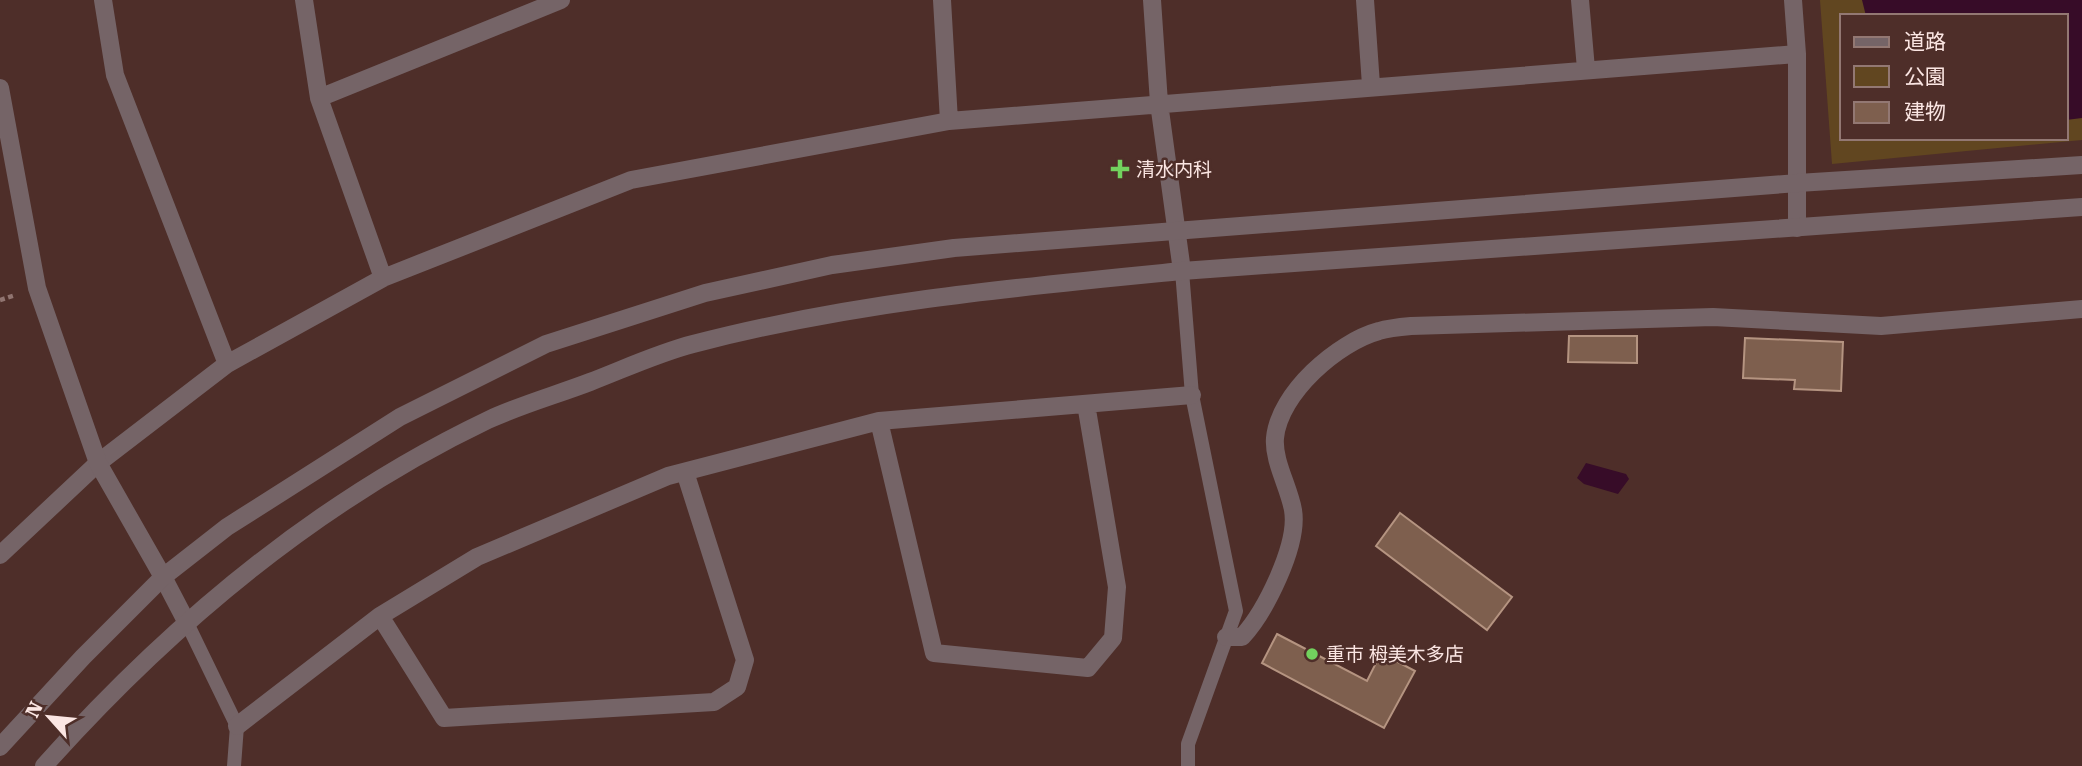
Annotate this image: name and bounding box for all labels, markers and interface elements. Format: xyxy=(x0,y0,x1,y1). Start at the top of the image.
legend xyxy=(1840,14,2068,140)
text: 道路 xyxy=(1904,30,1946,54)
text: 公園 xyxy=(1904,65,1946,89)
text: 建物 xyxy=(1904,100,1946,124)
place label: 清水内科 xyxy=(1136,158,1212,181)
marker: 清水内科 xyxy=(1110,159,1130,179)
place label: 重市 栂美木多店 xyxy=(1326,643,1464,666)
marker: 重市 栂美木多店 xyxy=(1304,646,1320,662)
north arrow xyxy=(14,682,84,752)
text: N xyxy=(21,697,48,721)

